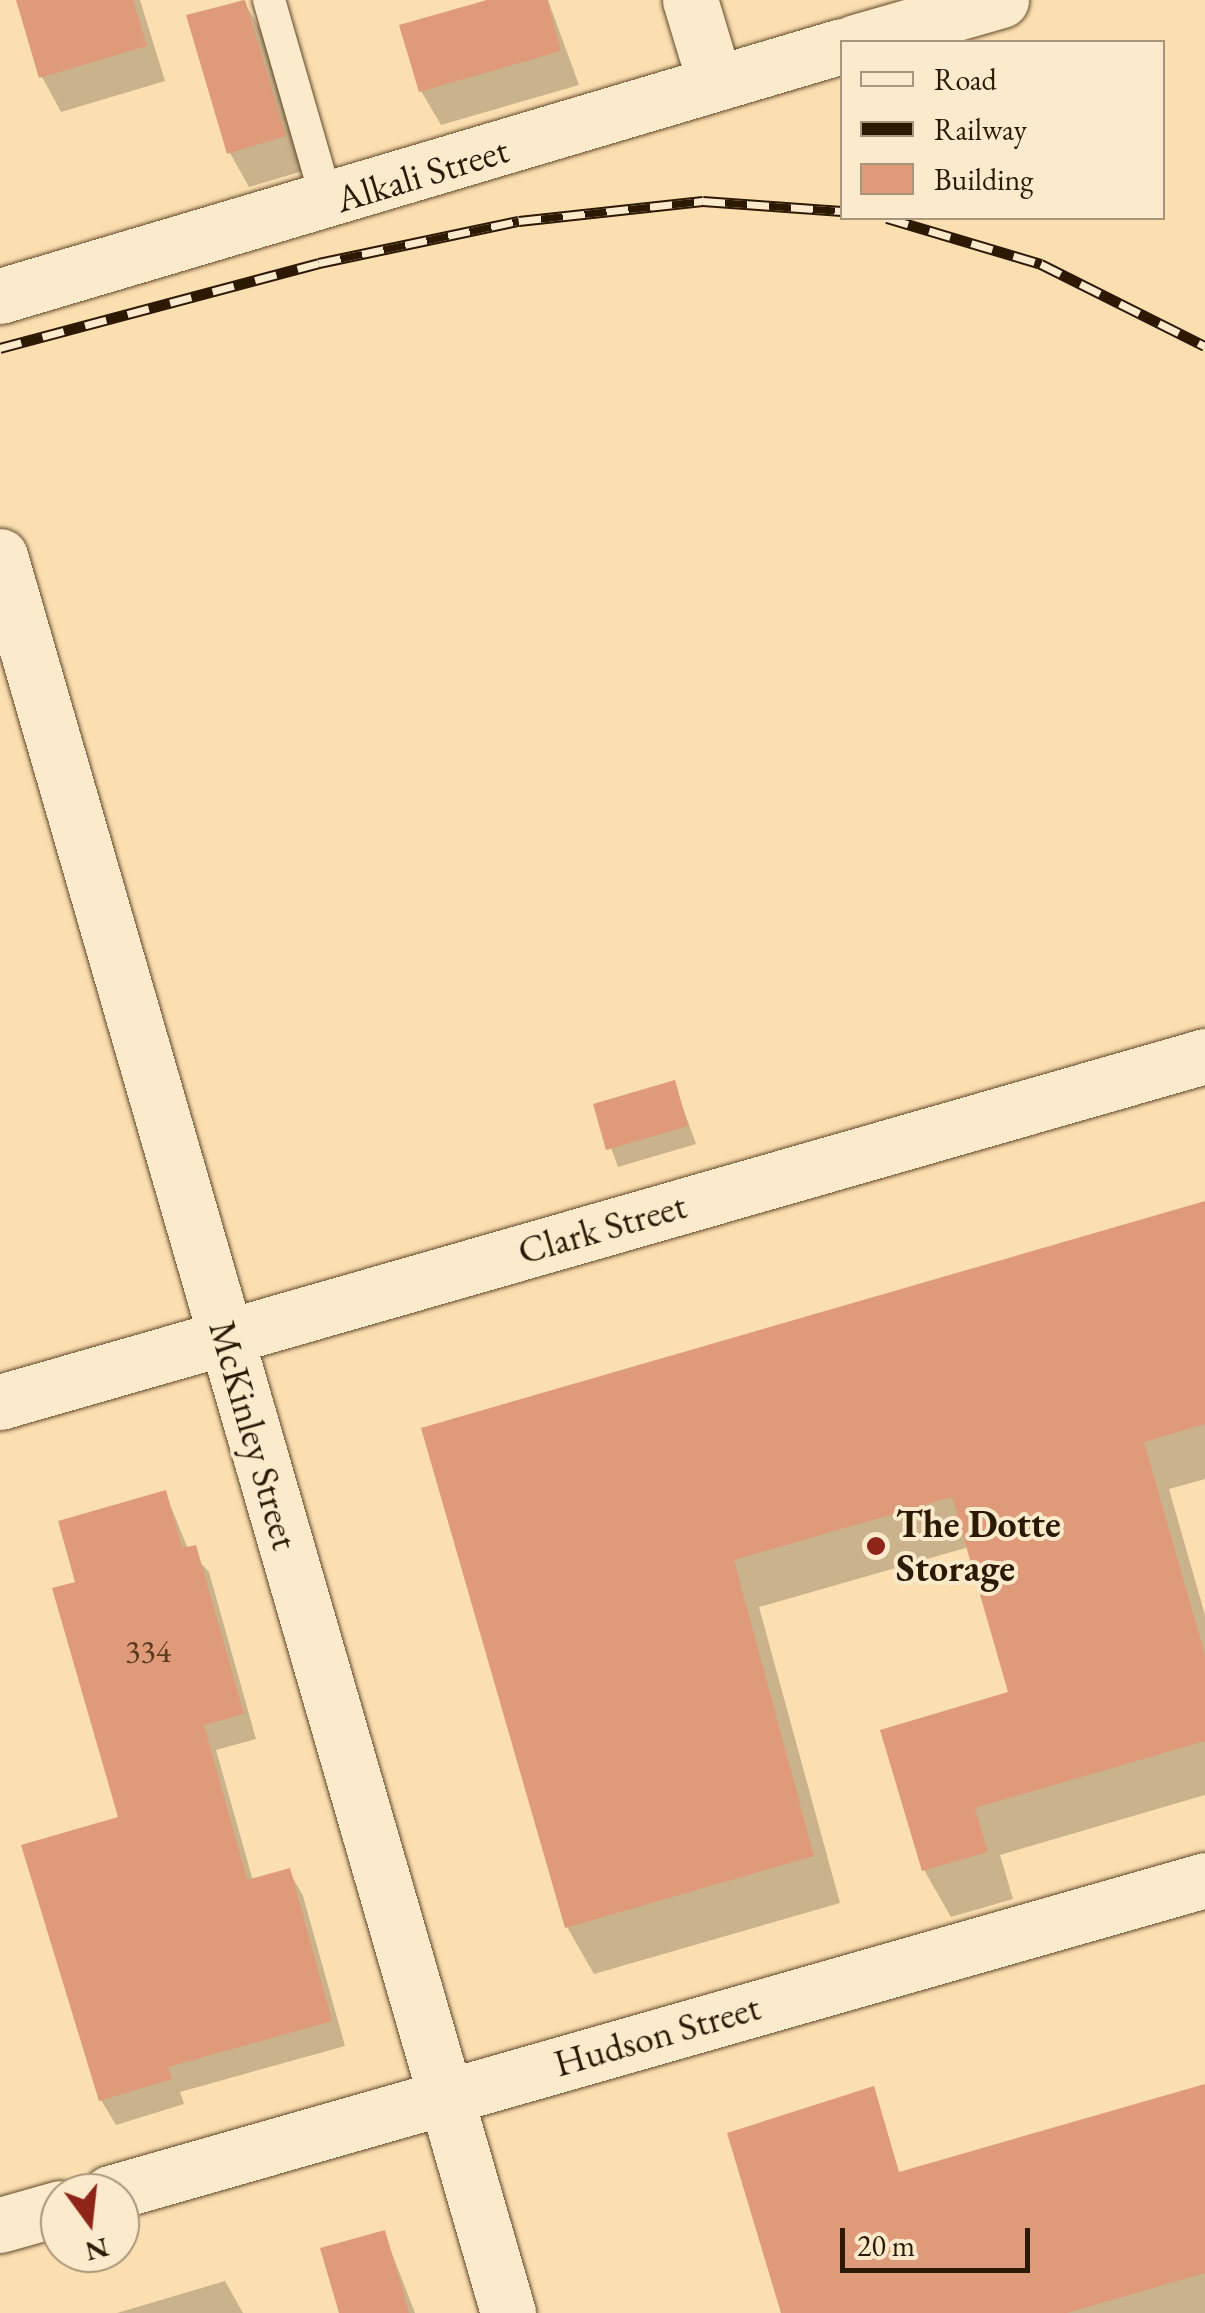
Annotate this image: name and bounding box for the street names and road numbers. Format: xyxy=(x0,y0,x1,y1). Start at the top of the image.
street label: Alkali Street xyxy=(330,126,514,222)
street label: Clark Street xyxy=(513,1182,691,1274)
street label: McKinley Street xyxy=(200,1315,308,1555)
street label: Hudson Street xyxy=(549,1984,765,2086)

